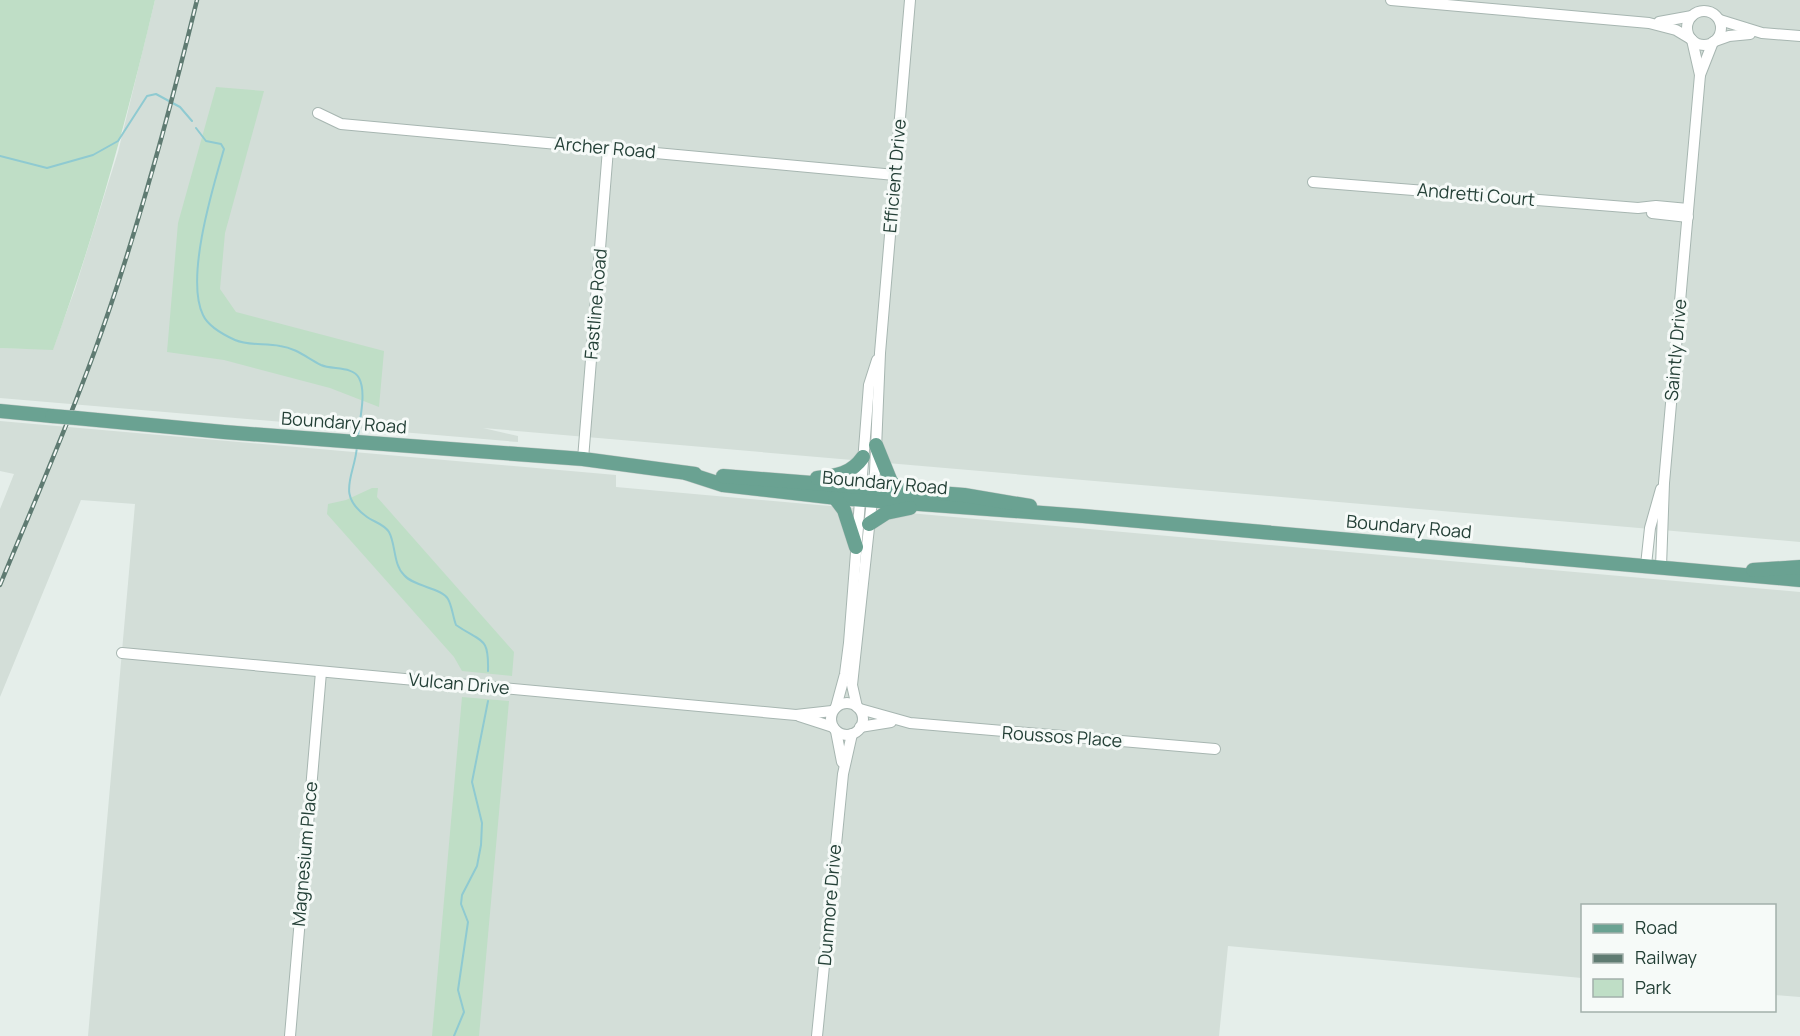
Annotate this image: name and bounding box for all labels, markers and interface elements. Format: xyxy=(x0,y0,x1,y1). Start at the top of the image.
street label: Efficient Drive xyxy=(877,118,911,234)
street label: Archer Road xyxy=(553,131,657,163)
street label: Andretti Court xyxy=(1416,177,1536,211)
street label: Fastline Road xyxy=(578,247,612,360)
street label: Saintly Drive xyxy=(1659,298,1691,402)
street label: Boundary Road xyxy=(280,406,408,438)
street label: Boundary Road xyxy=(821,465,949,499)
street label: Boundary Road xyxy=(1345,509,1473,543)
street label: Vulcan Drive xyxy=(407,667,511,699)
street label: Roussos Place xyxy=(1001,720,1123,752)
street label: Magnesium Place xyxy=(286,780,322,927)
street label: Dunmore Drive xyxy=(812,843,846,967)
legend xyxy=(1581,904,1776,1012)
text: Road xyxy=(1635,915,1678,939)
text: Railway xyxy=(1635,945,1697,969)
text: Park xyxy=(1635,975,1672,999)

